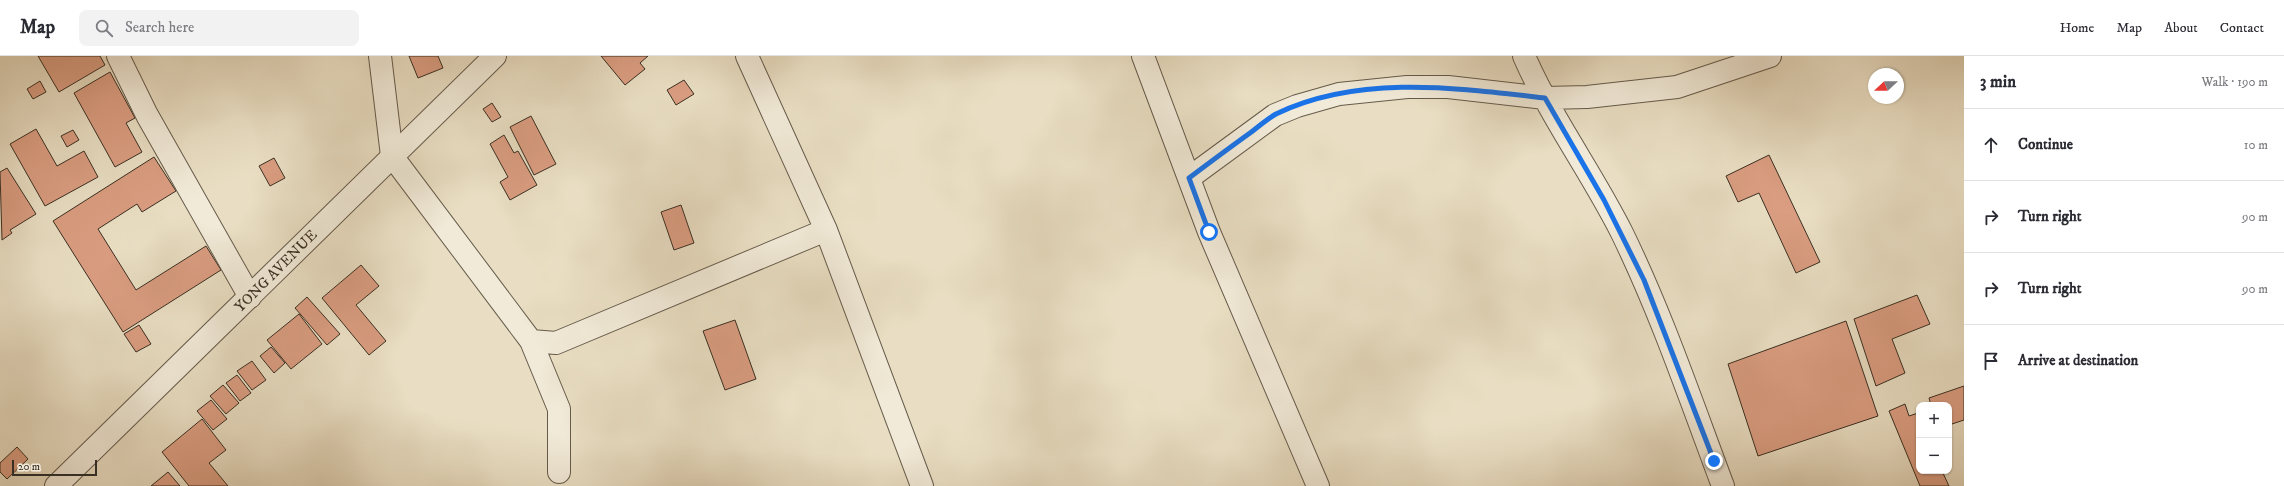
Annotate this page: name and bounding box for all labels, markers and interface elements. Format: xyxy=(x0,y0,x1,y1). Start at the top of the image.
search box xyxy=(79,10,359,46)
text: Map xyxy=(20,16,55,39)
icon: search xyxy=(93,17,115,39)
text: Search here xyxy=(125,18,194,37)
text: Home xyxy=(2060,19,2094,37)
text: Map xyxy=(2116,19,2142,37)
text: About xyxy=(2164,19,2198,37)
text: Contact xyxy=(2220,19,2264,37)
north arrow xyxy=(1868,68,1904,104)
text: 3 min xyxy=(1980,71,2016,93)
text: Walk · 190 m xyxy=(2202,74,2268,90)
icon: ahead xyxy=(1980,134,2002,156)
text: Continue xyxy=(2018,135,2073,154)
text: 10 m xyxy=(2244,137,2268,153)
icon: right xyxy=(1980,206,2002,228)
text: Turn right xyxy=(2018,207,2081,226)
text: 90 m xyxy=(2242,209,2268,225)
route start xyxy=(1200,223,1218,241)
street label: YONG AVENUE xyxy=(231,225,322,316)
icon: right xyxy=(1980,278,2002,300)
text: Turn right xyxy=(2018,279,2081,298)
text: 90 m xyxy=(2242,281,2268,297)
icon: arrive xyxy=(1980,350,2002,372)
text: Arrive at destination xyxy=(2018,351,2138,370)
map controls xyxy=(1916,402,1952,474)
button: + xyxy=(1916,402,1952,438)
button: − xyxy=(1916,438,1952,474)
route end xyxy=(1705,452,1723,470)
scale bar xyxy=(12,458,97,477)
text: 20 m xyxy=(18,460,40,474)

